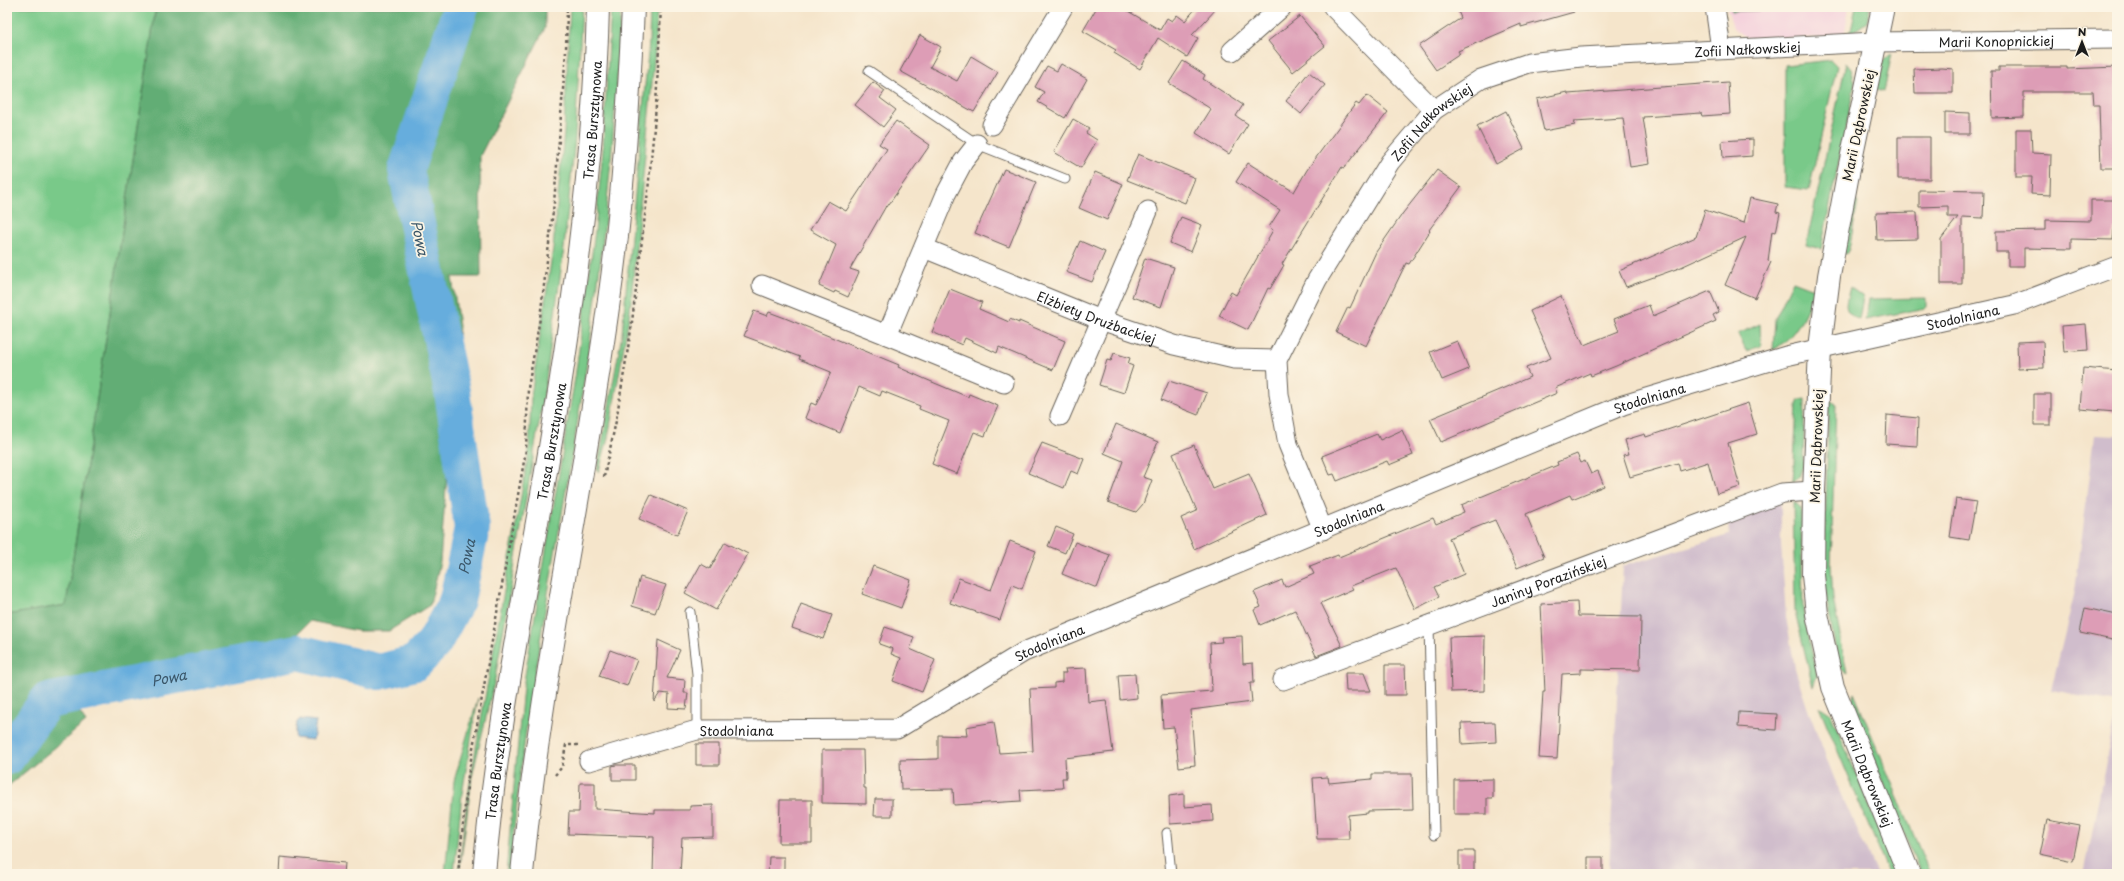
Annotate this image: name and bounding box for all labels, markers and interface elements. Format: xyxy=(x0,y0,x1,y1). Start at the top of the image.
north arrow xyxy=(2062,22,2102,62)
text: N xyxy=(2078,23,2087,40)
street label: Marii Konopnickiej xyxy=(1939,30,2054,51)
street label: Zofii Nałkowskiej xyxy=(1694,36,1801,61)
street label: Trasa Bursztynowa xyxy=(578,59,606,180)
street label: Marii Dąbrowskiej xyxy=(1837,67,1879,183)
street label: Zofii Nałkowskiej xyxy=(1386,78,1475,164)
water label: Powa xyxy=(406,219,434,259)
street label: Elżbiety Drużbackiej xyxy=(1034,286,1159,348)
street label: Stodolniana xyxy=(1924,299,2002,334)
street label: Stodolniana xyxy=(1610,377,1688,418)
street label: Trasa Bursztynowa xyxy=(532,380,570,502)
street label: Marii Dąbrowskiej xyxy=(1805,389,1827,503)
street label: Stodolniana xyxy=(1311,495,1387,541)
water label: Powa xyxy=(452,536,480,576)
street label: Janiny Porazińskiej xyxy=(1487,550,1609,611)
street label: Stodolniana xyxy=(1011,618,1088,665)
water label: Powa xyxy=(149,663,190,691)
street label: Trasa Bursztynowa xyxy=(480,700,515,821)
street label: Marii Dąbrowskiej xyxy=(1838,717,1898,830)
street label: Stodolniana xyxy=(700,720,775,739)

